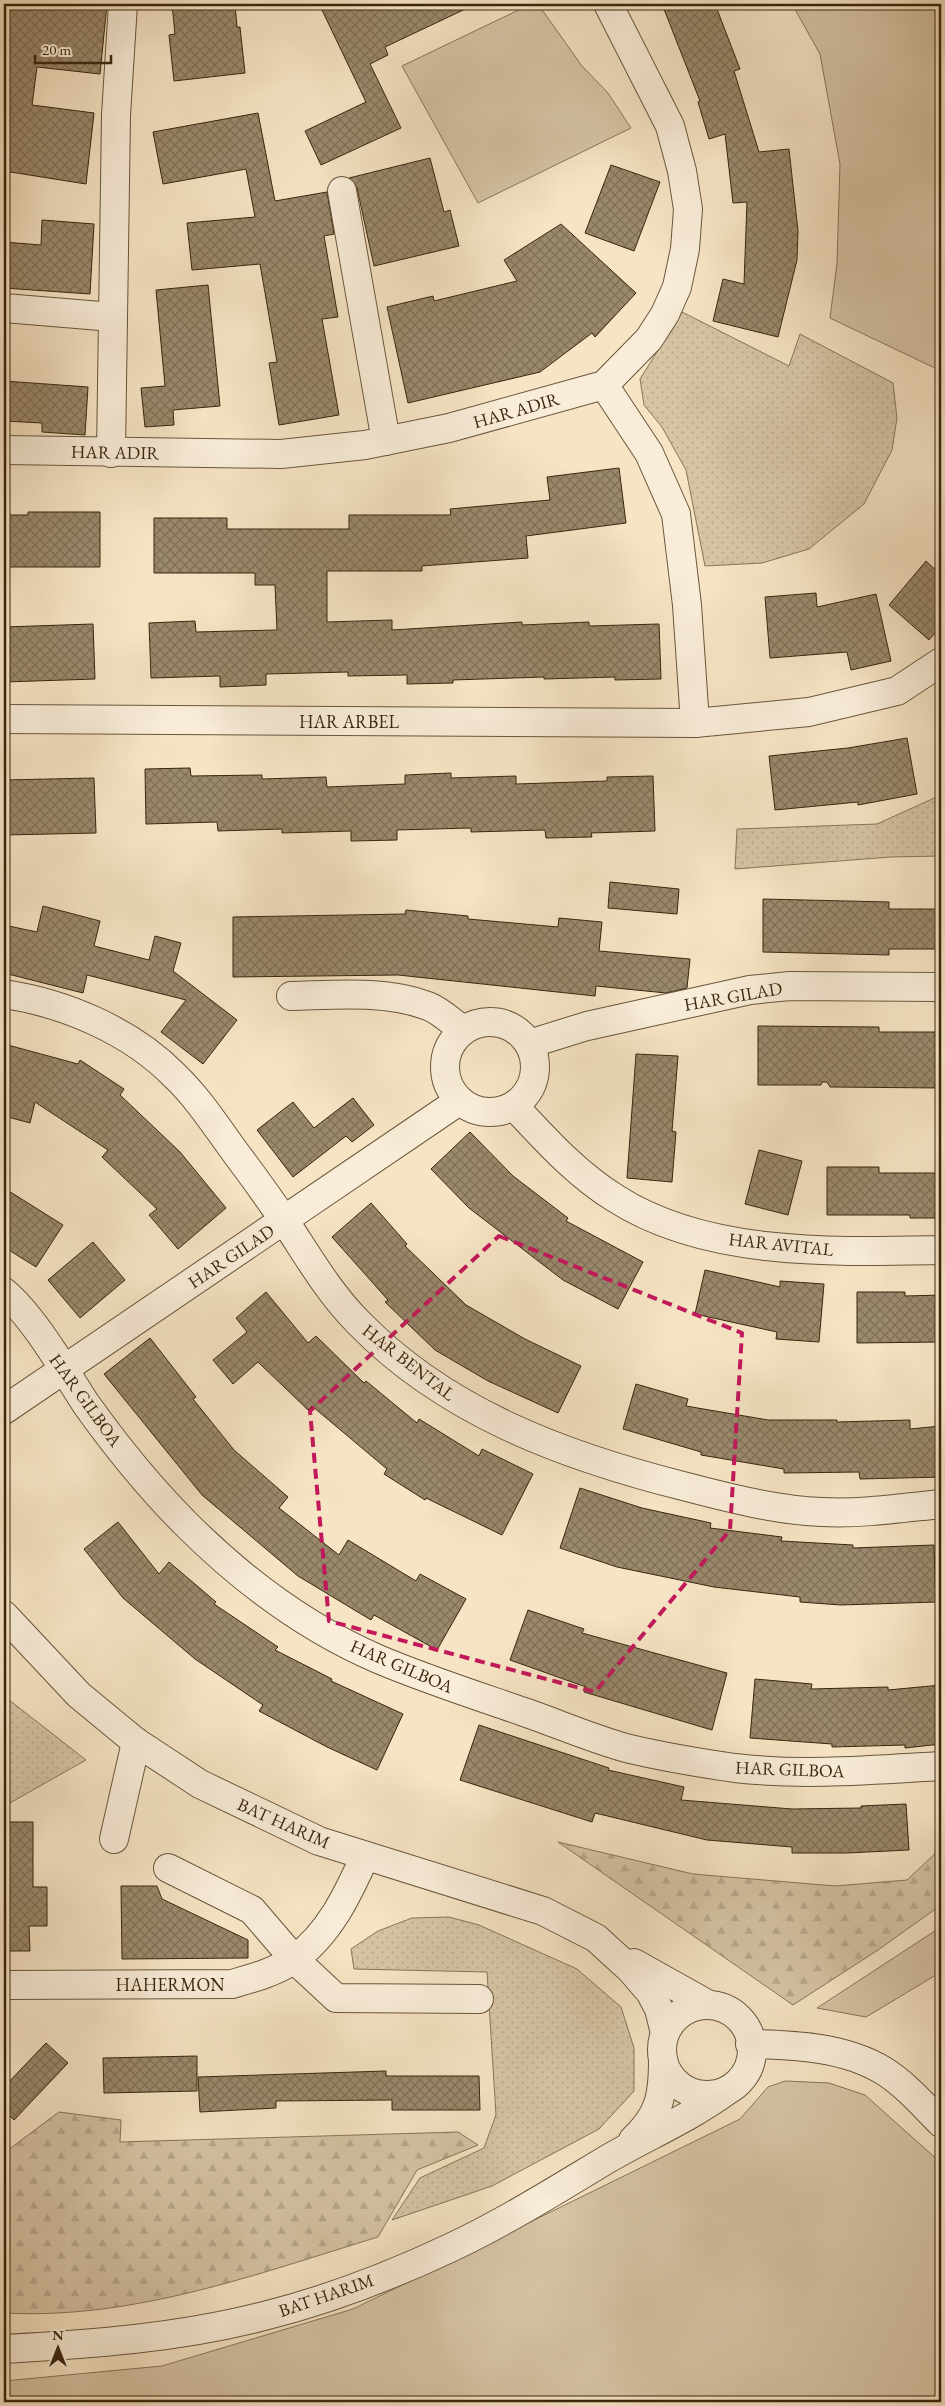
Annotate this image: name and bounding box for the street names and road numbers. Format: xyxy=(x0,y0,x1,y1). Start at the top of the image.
street label: HAR ADIR xyxy=(470,387,562,433)
street label: HAR ADIR xyxy=(71,440,160,464)
street label: HAR ARBEL xyxy=(299,710,399,733)
street label: HAR GILAD xyxy=(682,976,784,1016)
street label: HAR GILAD xyxy=(183,1219,279,1293)
street label: HAR AVITAL xyxy=(728,1227,835,1261)
street label: HAR BENTAL xyxy=(358,1318,461,1406)
street label: HAR GILBOA xyxy=(45,1349,128,1451)
street label: HAR GILBOA xyxy=(347,1634,457,1698)
street label: HAR GILBOA xyxy=(735,1756,846,1782)
street label: BAT HARIM xyxy=(234,1792,334,1854)
street label: HAHERMON xyxy=(116,1973,225,1996)
street label: BAT HARIM xyxy=(275,2268,377,2322)

